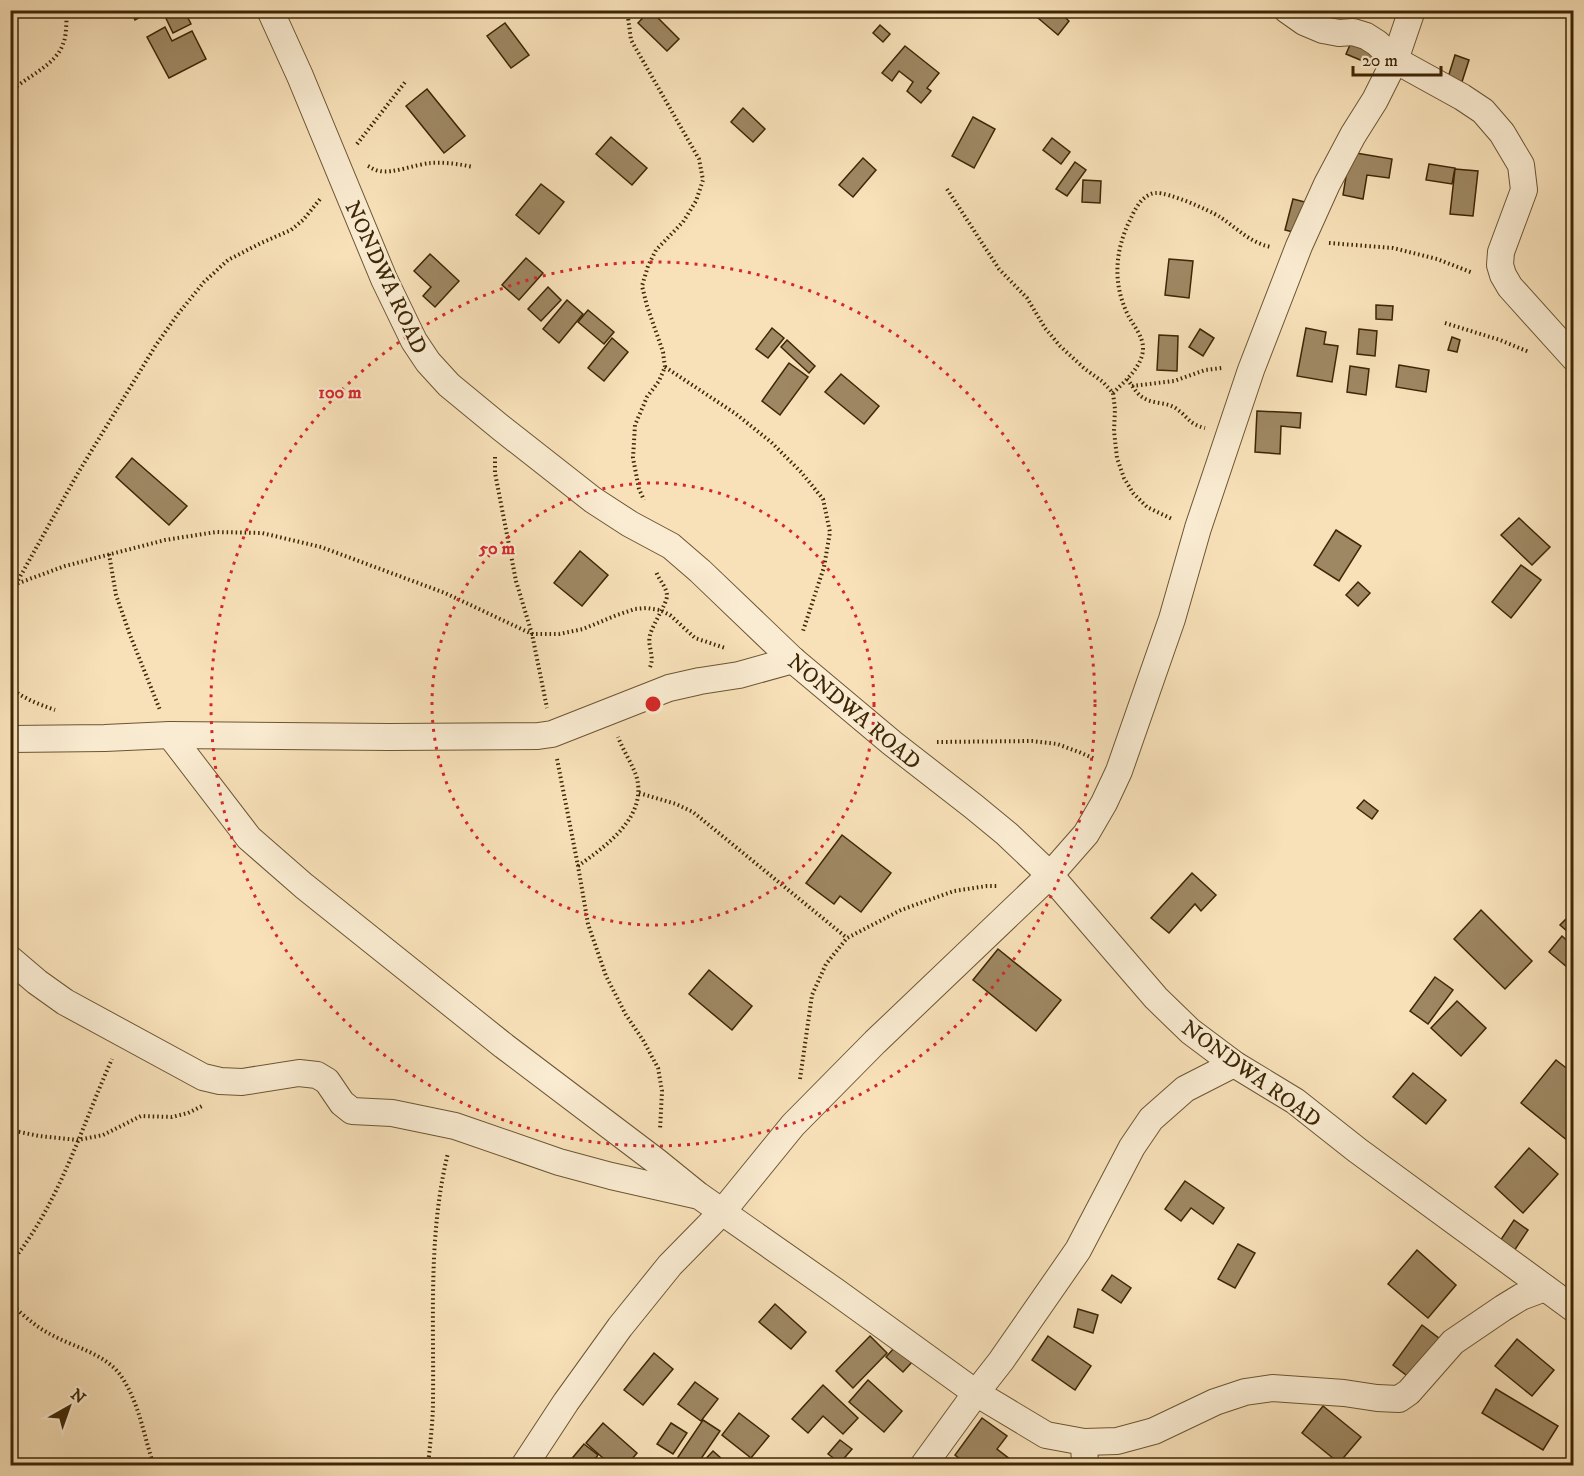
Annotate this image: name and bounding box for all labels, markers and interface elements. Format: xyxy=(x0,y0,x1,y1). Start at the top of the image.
scale bar xyxy=(1353,39,1442,77)
text: 20 m xyxy=(1362,50,1398,72)
street label: NONDWA ROAD xyxy=(338,197,433,358)
text: 100 m xyxy=(318,382,362,404)
text: 50 m xyxy=(478,538,515,560)
street label: NONDWA ROAD xyxy=(782,649,926,776)
centre of rings xyxy=(643,694,663,714)
street label: NONDWA ROAD xyxy=(1176,1015,1326,1134)
north arrow xyxy=(39,1377,99,1437)
text: N xyxy=(67,1384,89,1408)

